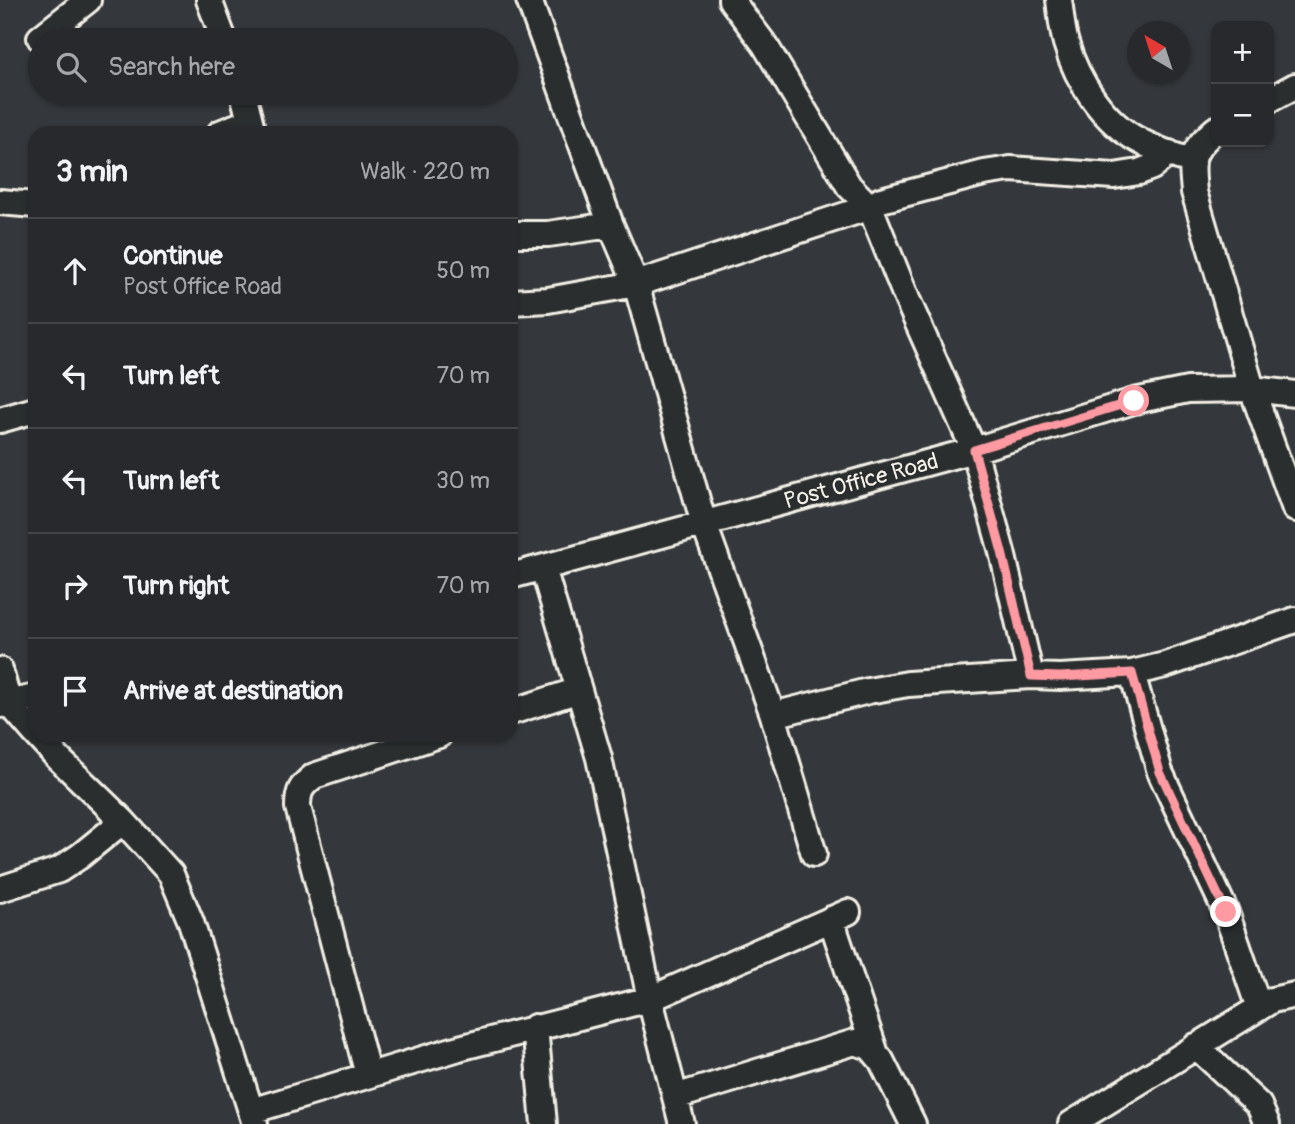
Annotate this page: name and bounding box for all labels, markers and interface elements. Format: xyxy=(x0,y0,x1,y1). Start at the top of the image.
north arrow xyxy=(1127,21,1190,84)
map controls xyxy=(1211,21,1274,147)
button: + xyxy=(1211,21,1274,84)
search box xyxy=(28,28,518,105)
icon: search xyxy=(52,48,90,86)
text: Search here xyxy=(108,51,235,83)
button: − xyxy=(1211,84,1274,147)
text: 3 min xyxy=(56,153,128,190)
text: Walk · 220 m xyxy=(360,157,490,186)
text: Continue xyxy=(123,240,223,272)
icon: ahead xyxy=(56,252,94,290)
text: 50 m xyxy=(436,256,490,285)
text: Post Office Road xyxy=(123,272,282,301)
icon: left xyxy=(56,357,94,395)
text: Turn left xyxy=(123,360,219,392)
text: 70 m xyxy=(437,361,490,390)
route start xyxy=(1118,385,1149,416)
street label: Post Office Road xyxy=(780,446,942,516)
icon: left xyxy=(56,462,94,500)
text: Turn left xyxy=(123,465,219,497)
text: 30 m xyxy=(436,466,490,495)
icon: right xyxy=(56,567,94,605)
text: Turn right xyxy=(123,570,229,602)
text: 70 m xyxy=(437,571,490,600)
icon: arrive xyxy=(56,672,94,710)
text: Arrive at destination xyxy=(123,675,343,707)
route end xyxy=(1210,896,1241,927)

